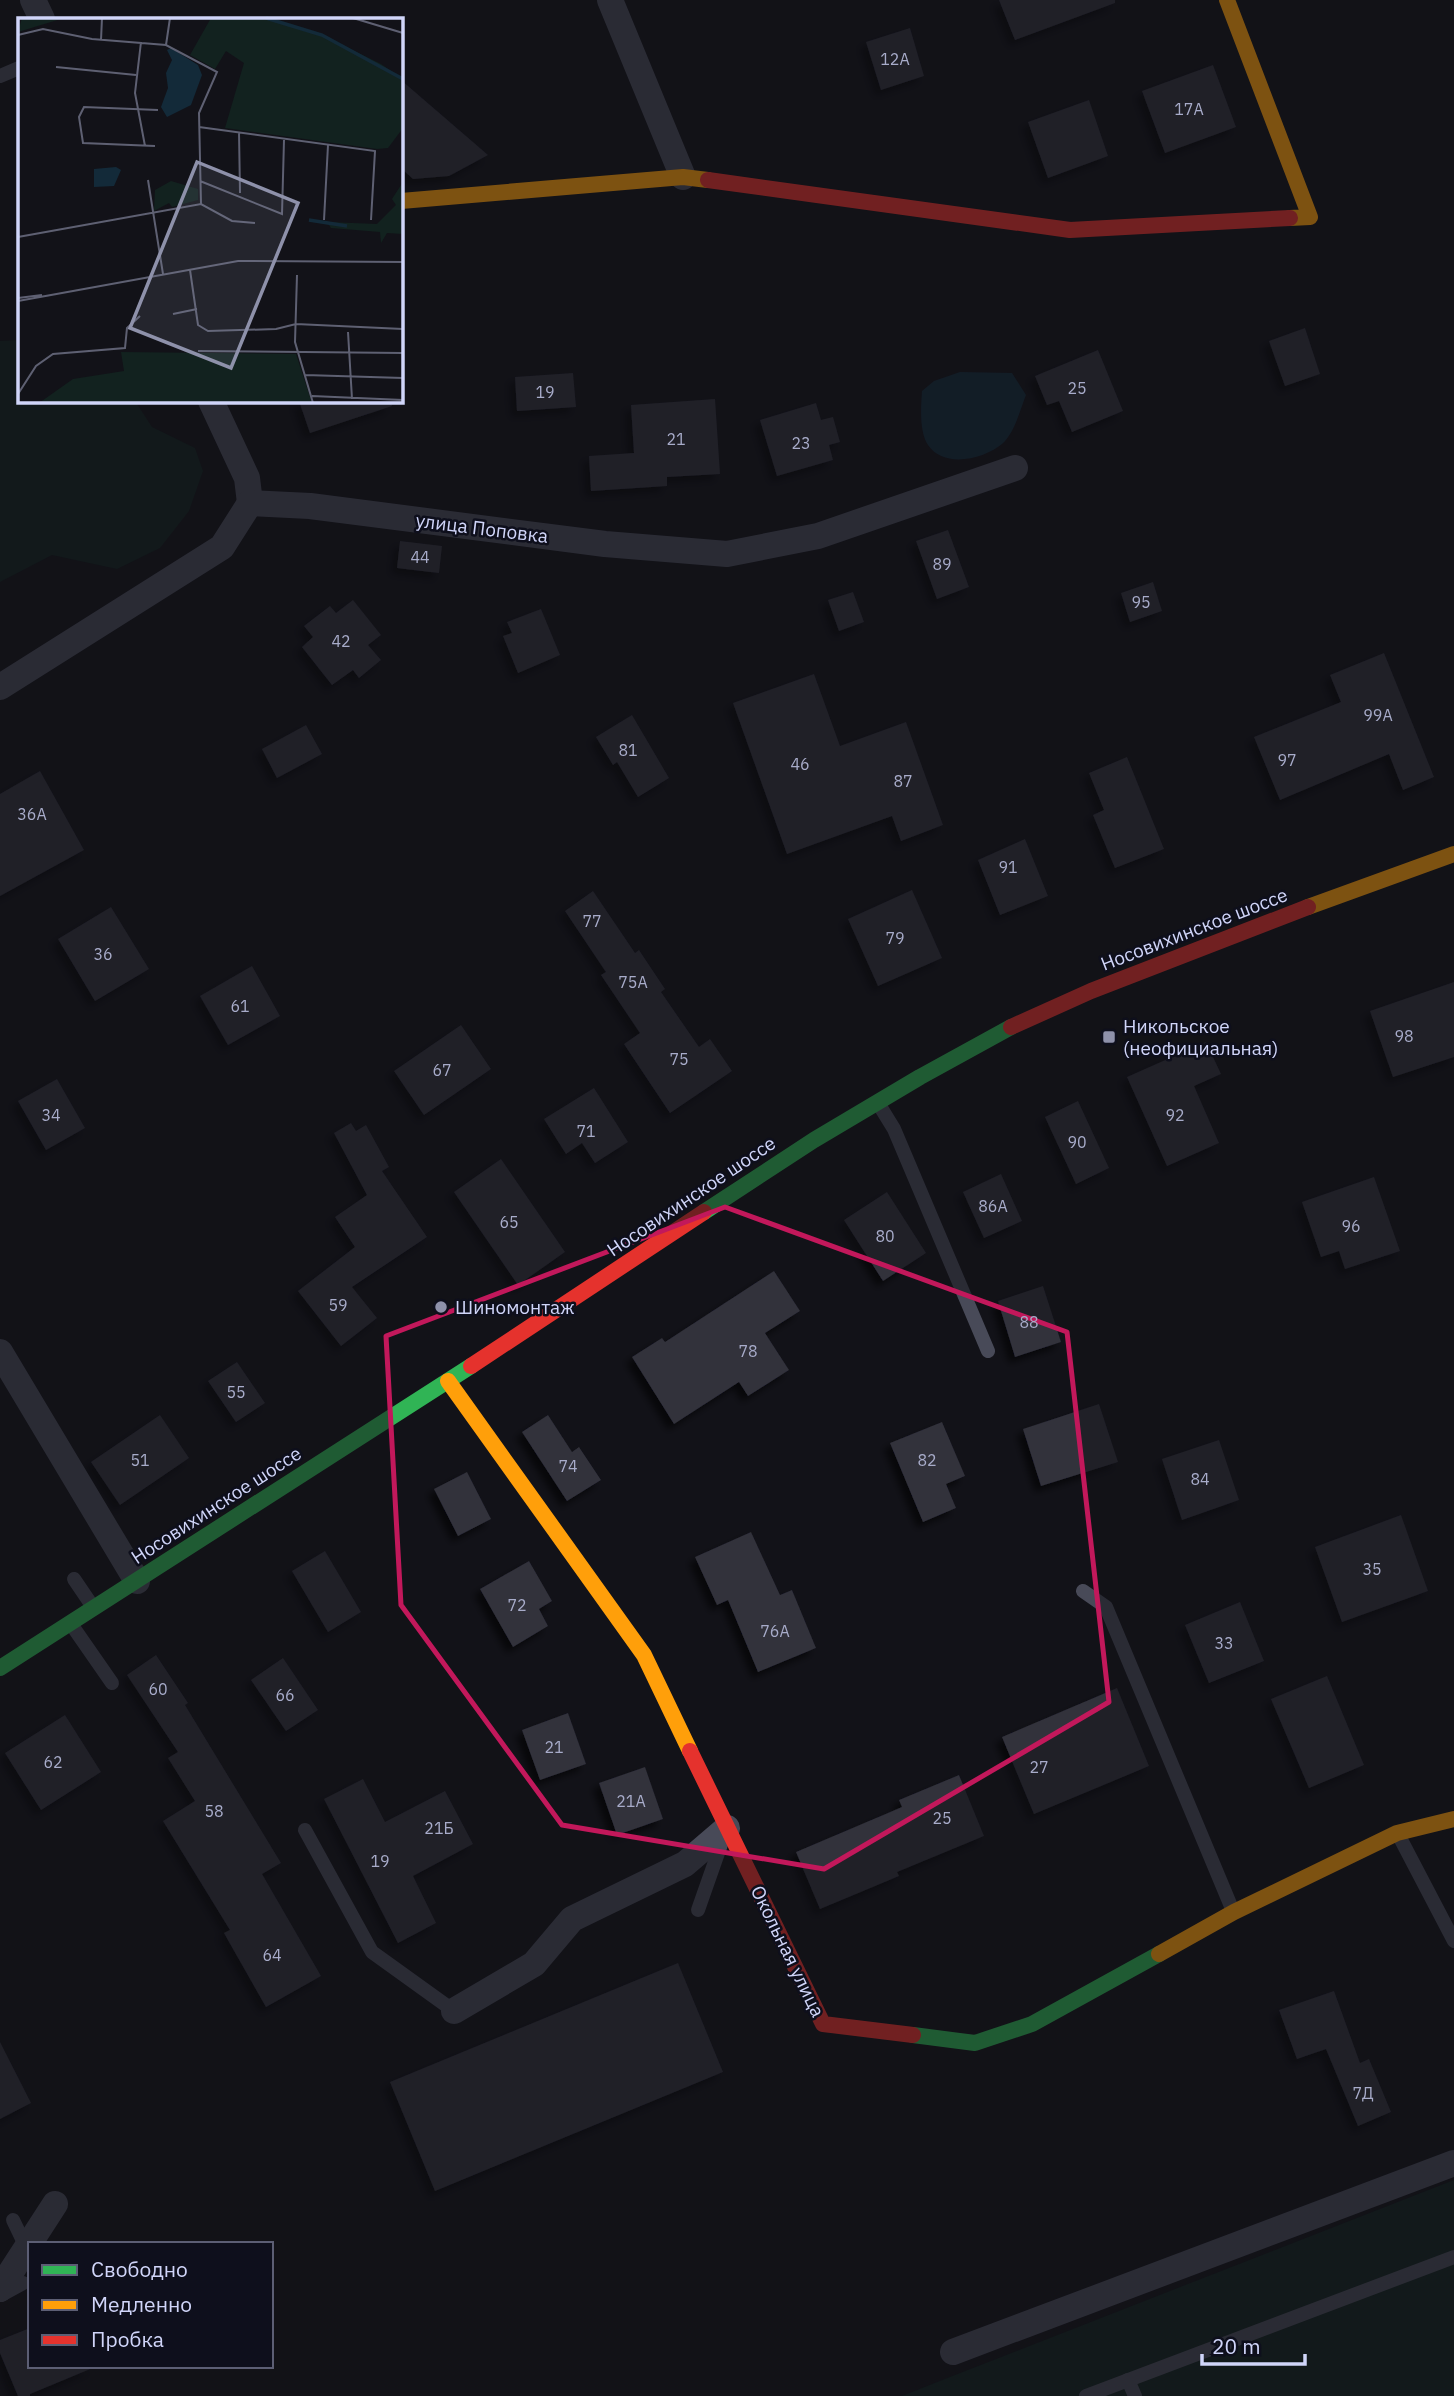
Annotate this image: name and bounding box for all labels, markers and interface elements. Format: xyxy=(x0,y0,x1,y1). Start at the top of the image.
inset map xyxy=(18,18,402,402)
house number: 12А xyxy=(880,49,910,69)
house number: 17А xyxy=(1174,99,1204,119)
house number: 25 xyxy=(1067,378,1087,398)
house number: 19 xyxy=(535,382,555,402)
house number: 21 xyxy=(666,429,686,449)
house number: 23 xyxy=(791,433,811,453)
street label: улица Поповка xyxy=(414,508,550,548)
house number: 44 xyxy=(410,547,430,567)
house number: 89 xyxy=(932,554,952,574)
house number: 95 xyxy=(1131,592,1151,612)
house number: 42 xyxy=(331,631,351,651)
house number: 99А xyxy=(1363,705,1393,725)
house number: 81 xyxy=(618,740,638,760)
house number: 97 xyxy=(1277,750,1297,770)
house number: 46 xyxy=(790,754,810,774)
house number: 87 xyxy=(893,771,913,791)
house number: 36А xyxy=(17,804,47,824)
house number: 91 xyxy=(998,857,1018,877)
street label: Носовихинское шоссе xyxy=(1097,882,1291,976)
house number: 77 xyxy=(582,911,602,931)
house number: 79 xyxy=(885,928,905,948)
house number: 36 xyxy=(93,944,113,964)
house number: 75А xyxy=(618,972,648,992)
house number: 61 xyxy=(230,996,250,1016)
place label: Никольское (неофициальная) xyxy=(1123,1014,1278,1060)
house number: 98 xyxy=(1394,1026,1414,1046)
marker: Никольское (неофициальная) xyxy=(1101,1029,1117,1045)
house number: 75 xyxy=(669,1049,689,1069)
house number: 67 xyxy=(432,1060,452,1080)
house number: 34 xyxy=(41,1105,61,1125)
house number: 92 xyxy=(1165,1105,1185,1125)
house number: 71 xyxy=(576,1121,596,1141)
street label: Носовихинское шоссе xyxy=(602,1131,780,1261)
house number: 90 xyxy=(1067,1132,1087,1152)
house number: 86А xyxy=(978,1196,1008,1216)
house number: 65 xyxy=(499,1212,519,1232)
house number: 96 xyxy=(1341,1216,1361,1236)
house number: 80 xyxy=(875,1226,895,1246)
house number: 59 xyxy=(328,1295,348,1315)
place label: Шиномонтаж xyxy=(455,1295,575,1319)
marker: Шиномонтаж xyxy=(433,1299,449,1315)
house number: 88 xyxy=(1019,1312,1039,1332)
house number: 78 xyxy=(738,1341,758,1361)
house number: 55 xyxy=(226,1382,246,1402)
street label: Носовихинское шоссе xyxy=(126,1441,306,1569)
house number: 51 xyxy=(130,1450,150,1470)
house number: 82 xyxy=(917,1450,937,1470)
house number: 74 xyxy=(558,1456,578,1476)
house number: 84 xyxy=(1190,1469,1210,1489)
house number: 35 xyxy=(1362,1559,1382,1579)
house number: 72 xyxy=(507,1595,527,1615)
house number: 76А xyxy=(760,1621,790,1641)
house number: 33 xyxy=(1214,1633,1234,1653)
house number: 60 xyxy=(148,1679,168,1699)
house number: 66 xyxy=(275,1685,295,1705)
house number: 21 xyxy=(544,1737,564,1757)
house number: 62 xyxy=(43,1752,63,1772)
house number: 27 xyxy=(1029,1757,1049,1777)
house number: 21А xyxy=(616,1791,646,1811)
house number: 58 xyxy=(204,1801,224,1821)
house number: 25 xyxy=(932,1808,952,1828)
house number: 21Б xyxy=(424,1818,454,1838)
house number: 19 xyxy=(370,1851,390,1871)
street label: Окольная улица xyxy=(746,1881,830,2021)
house number: 64 xyxy=(262,1945,282,1965)
house number: 7Д xyxy=(1352,2083,1374,2103)
legend xyxy=(28,2242,273,2368)
text: Свободно xyxy=(91,2255,188,2283)
text: Медленно xyxy=(91,2290,192,2318)
scale bar xyxy=(1202,2322,1305,2366)
text: Пробка xyxy=(91,2325,164,2353)
text: 20 m xyxy=(1212,2332,1261,2360)

